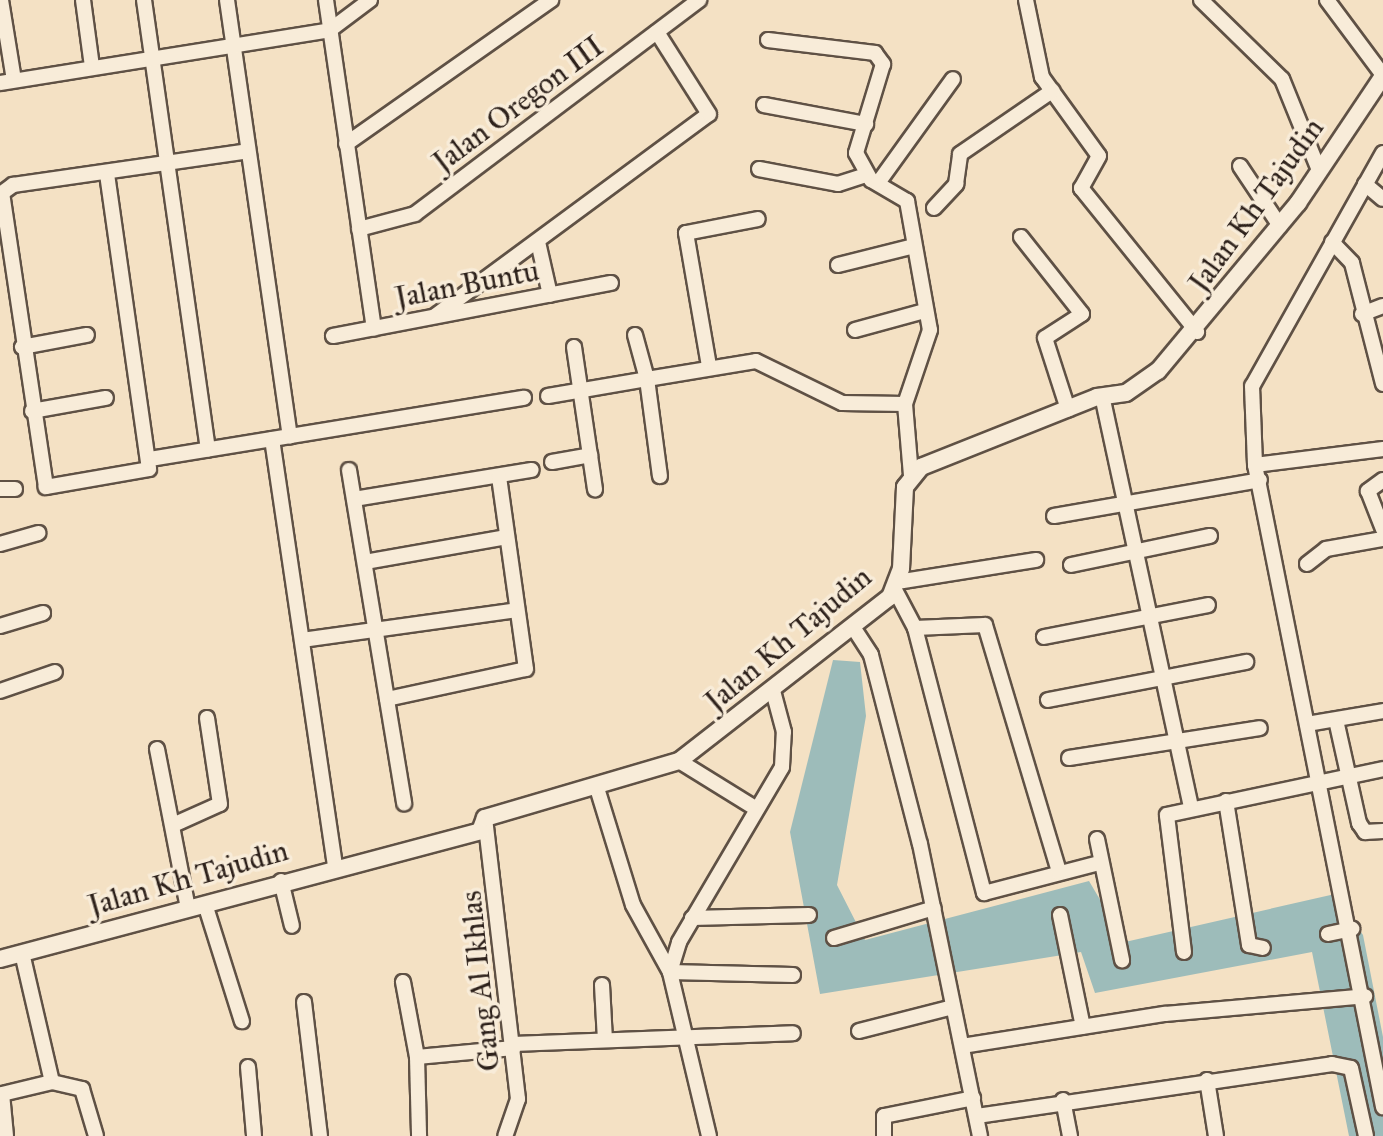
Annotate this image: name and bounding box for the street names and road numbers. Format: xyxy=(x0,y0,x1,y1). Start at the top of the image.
street label: Jalan Oregon III xyxy=(425,28,611,180)
street label: Jalan Kh Tajudin xyxy=(1181,111,1331,299)
street label: Jalan Buntu xyxy=(392,252,542,316)
street label: Jalan Kh Tajudin xyxy=(697,559,879,719)
street label: Jalan Kh Tajudin xyxy=(84,832,292,924)
street label: Gang Al Ikhlas xyxy=(453,889,507,1073)

